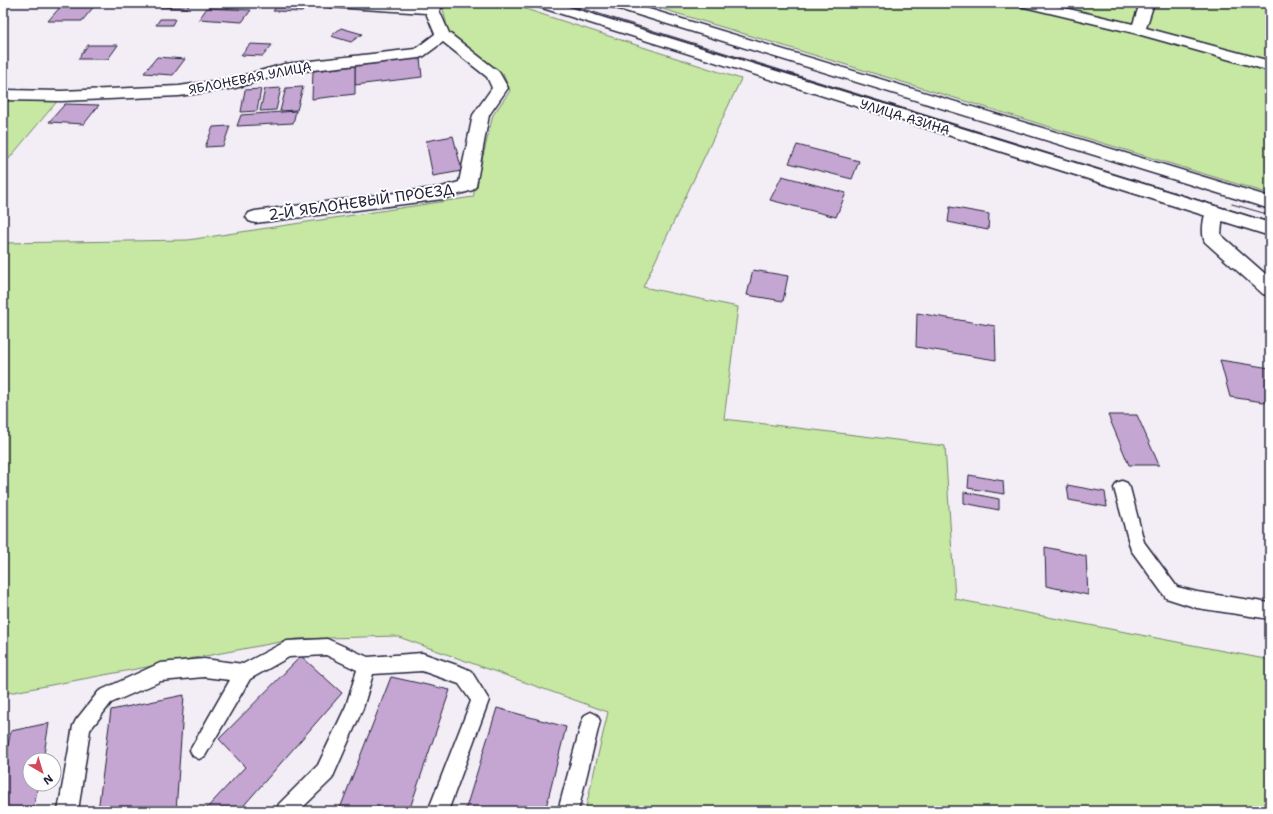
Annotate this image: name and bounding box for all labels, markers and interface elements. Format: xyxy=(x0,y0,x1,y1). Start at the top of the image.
street label: ЯБЛОНЕВАЯ УЛИЦА xyxy=(187,58,313,98)
street label: УЛИЦА АЗИНА xyxy=(858,95,952,139)
street label: 2-Й ЯБЛОНЕВЫЙ ПРОЕЗД xyxy=(267,178,456,225)
north arrow xyxy=(22,752,62,792)
text: N xyxy=(40,771,56,788)

